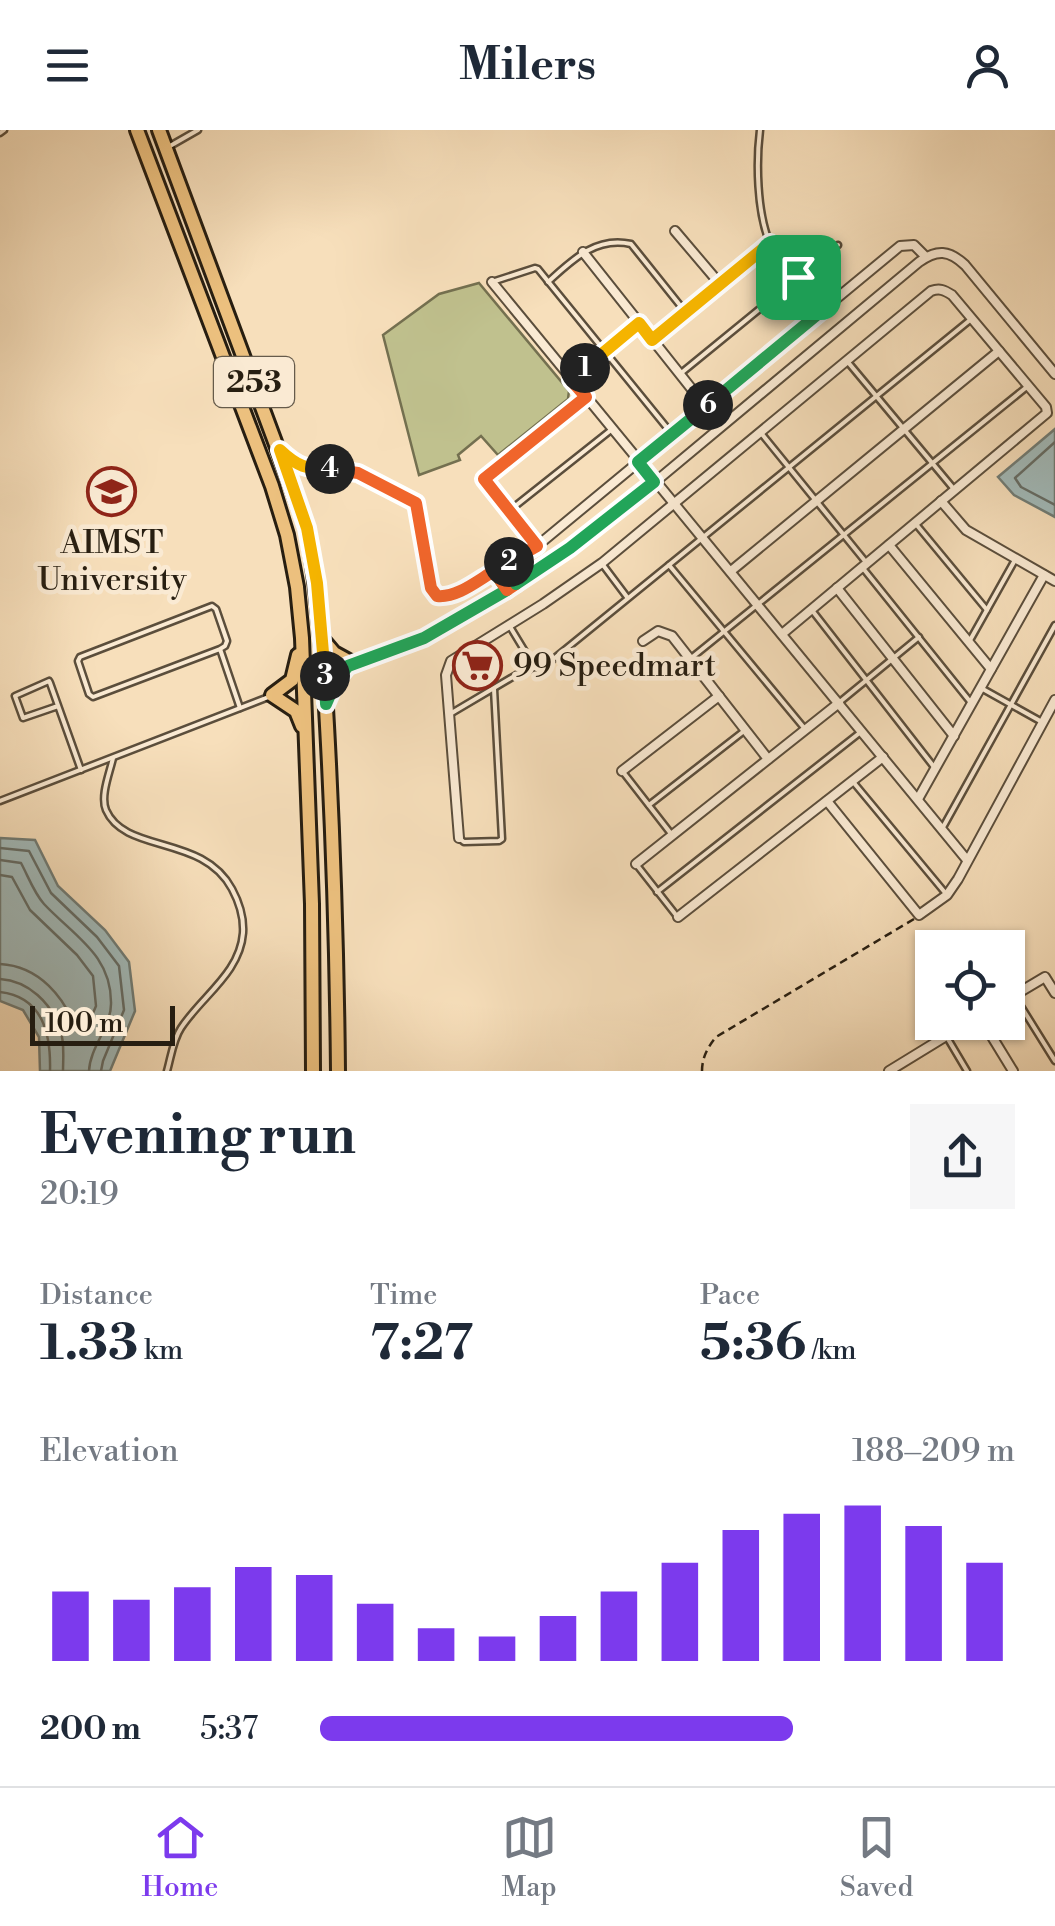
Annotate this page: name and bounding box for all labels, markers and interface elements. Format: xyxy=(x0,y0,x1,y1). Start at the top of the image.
text: Milers xyxy=(459,37,596,94)
icon: menu xyxy=(40,38,95,93)
icon: person xyxy=(960,38,1015,93)
pin xyxy=(756,235,841,320)
icon: arrive xyxy=(771,250,826,305)
pin: 1 xyxy=(560,343,610,393)
text: 1 xyxy=(578,350,592,385)
road number: 253 xyxy=(214,357,294,407)
pin: 6 xyxy=(683,380,733,430)
text: 6 xyxy=(699,387,717,422)
pin: 4 xyxy=(305,444,355,494)
text: 4 xyxy=(321,451,339,486)
school or university icon: AIMST University xyxy=(86,466,138,518)
place label: AIMST University xyxy=(38,523,187,600)
pin: 2 xyxy=(484,537,534,587)
text: 2 xyxy=(500,544,518,579)
supermarket icon: 99 Speedmart xyxy=(452,639,504,691)
place label: 99 Speedmart xyxy=(513,646,716,686)
pin: 3 xyxy=(300,651,350,701)
text: 3 xyxy=(317,658,333,693)
map controls xyxy=(915,930,1025,1040)
button: locate xyxy=(915,930,1025,1040)
scale bar xyxy=(30,1001,175,1046)
text: 100 m xyxy=(45,1006,124,1041)
text: Evening run xyxy=(40,1102,356,1171)
button: share xyxy=(910,1104,1015,1209)
text: 20:19 xyxy=(40,1174,119,1214)
text: Distance xyxy=(40,1278,153,1313)
text: Time xyxy=(370,1278,437,1313)
text: Pace xyxy=(700,1278,760,1313)
text: 1.33 xyxy=(40,1313,138,1375)
text: 7:27 xyxy=(370,1313,473,1375)
text: 5:36 xyxy=(700,1313,806,1375)
text: km xyxy=(138,1333,183,1368)
text: /km xyxy=(806,1333,857,1368)
text: Elevation xyxy=(40,1431,179,1471)
text: 188–209 m xyxy=(852,1431,1015,1471)
text: 200 m xyxy=(40,1709,141,1749)
text: 5:37 xyxy=(200,1709,258,1749)
tab: Home xyxy=(142,1810,218,1905)
tab: Map xyxy=(502,1810,557,1905)
tab: Saved xyxy=(840,1810,913,1905)

